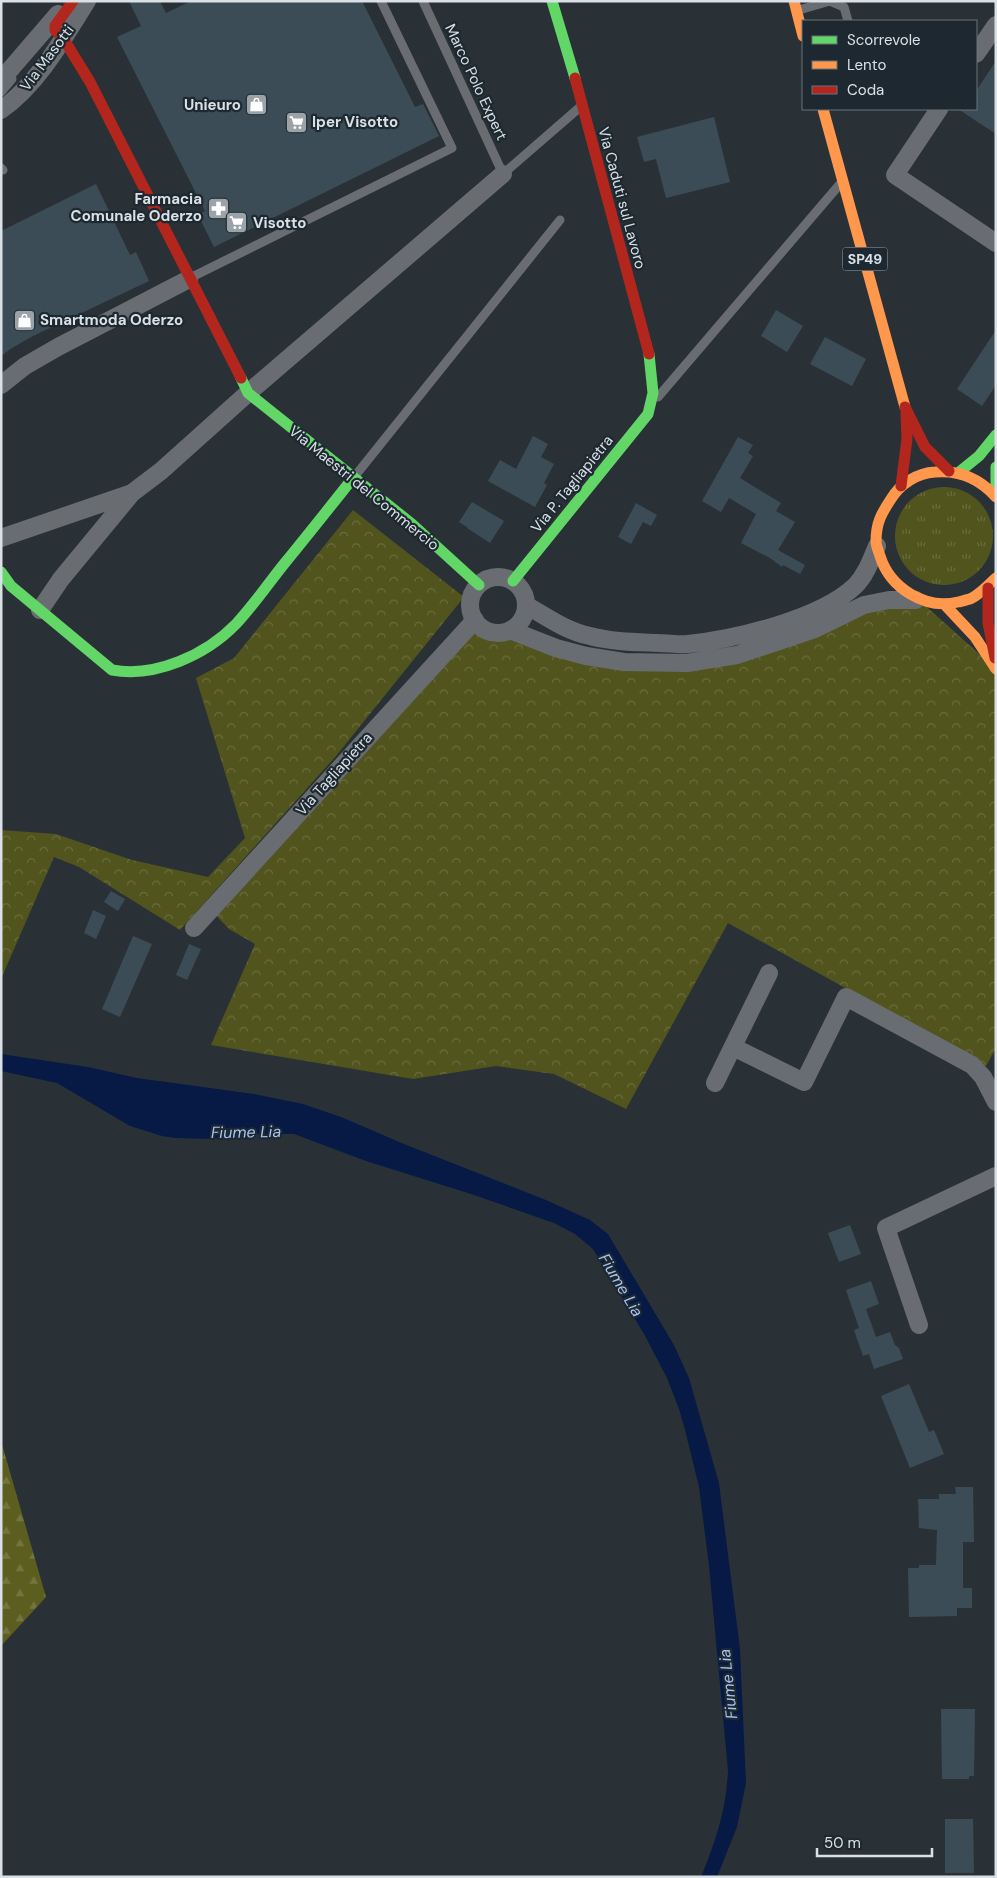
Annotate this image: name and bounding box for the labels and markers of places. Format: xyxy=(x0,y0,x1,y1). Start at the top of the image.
shop icon: Unieuro xyxy=(245,93,269,117)
place label: Unieuro xyxy=(184,95,241,115)
supermarket icon: Iper Visotto xyxy=(284,110,308,134)
place label: Iper Visotto xyxy=(312,112,398,132)
place label: Farmacia Comunale Oderzo xyxy=(71,189,202,226)
pharmacy icon: Farmacia Comunale Oderzo xyxy=(206,196,230,220)
supermarket icon: Visotto xyxy=(225,211,249,235)
place label: Visotto xyxy=(253,213,306,233)
shop icon: Smartmoda Oderzo xyxy=(12,308,36,332)
place label: Smartmoda Oderzo xyxy=(40,310,183,330)

